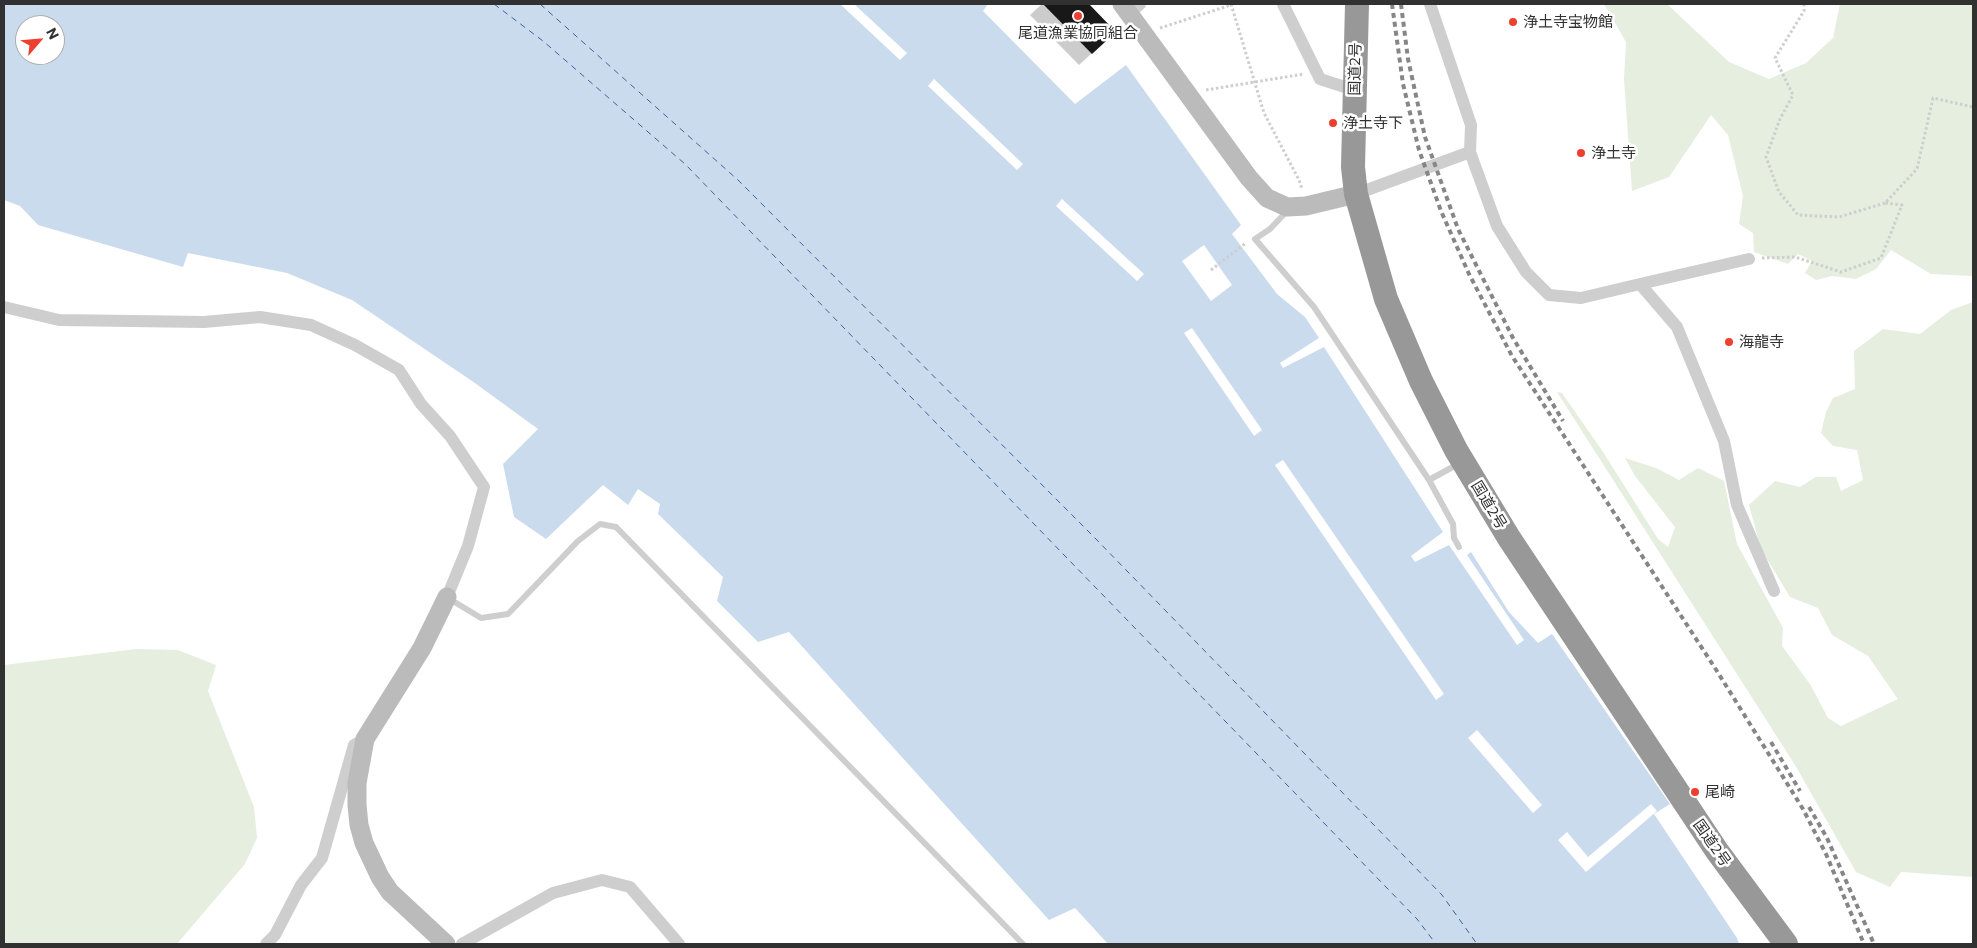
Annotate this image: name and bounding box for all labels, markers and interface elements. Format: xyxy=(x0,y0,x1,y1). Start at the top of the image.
marker: 尾道漁業協同組合 xyxy=(1072,10,1084,22)
place label: 浄土寺宝物館 xyxy=(1523,13,1613,31)
north arrow xyxy=(15,15,65,65)
marker: 浄土寺宝物館 xyxy=(1507,16,1519,28)
place label: 尾道漁業協同組合 xyxy=(1018,24,1138,42)
text: N xyxy=(43,25,63,42)
street label: 国道2号 xyxy=(1346,42,1364,96)
place label: 浄土寺下 xyxy=(1343,114,1403,132)
marker: 浄土寺下 xyxy=(1327,117,1339,129)
place label: 浄土寺 xyxy=(1591,144,1636,162)
marker: 浄土寺 xyxy=(1575,147,1587,159)
place label: 海龍寺 xyxy=(1739,333,1784,351)
marker: 海龍寺 xyxy=(1723,336,1735,348)
street label: 国道2号 xyxy=(1468,478,1510,532)
place label: 尾崎 xyxy=(1705,783,1735,801)
marker: 尾崎 xyxy=(1689,786,1701,798)
street label: 国道2号 xyxy=(1689,816,1735,870)

